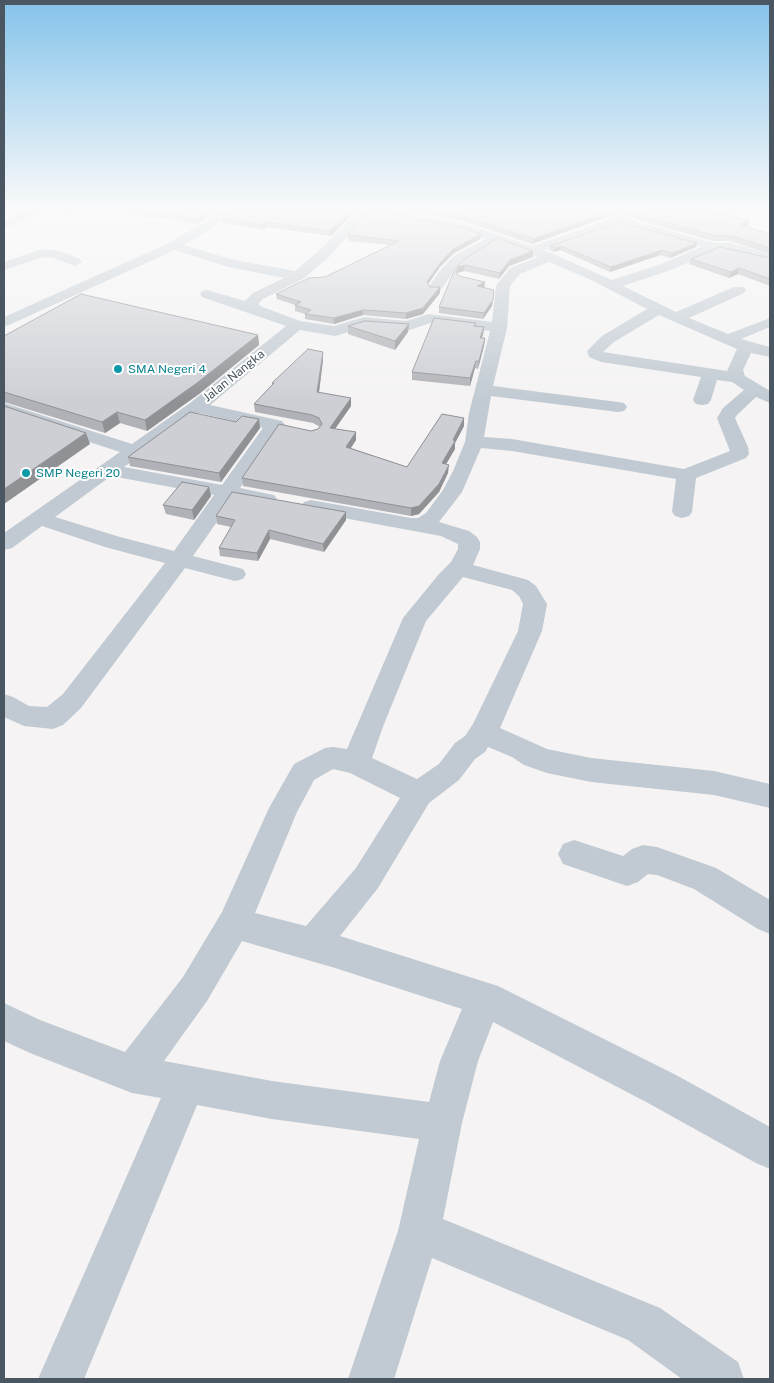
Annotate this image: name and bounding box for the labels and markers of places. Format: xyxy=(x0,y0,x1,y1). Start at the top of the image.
place label: SMA Negeri 4 xyxy=(128,362,206,376)
marker: SMA Negeri 4 xyxy=(112,363,124,375)
place label: SMP Negeri 20 xyxy=(36,466,120,480)
marker: SMP Negeri 20 xyxy=(20,467,32,479)

